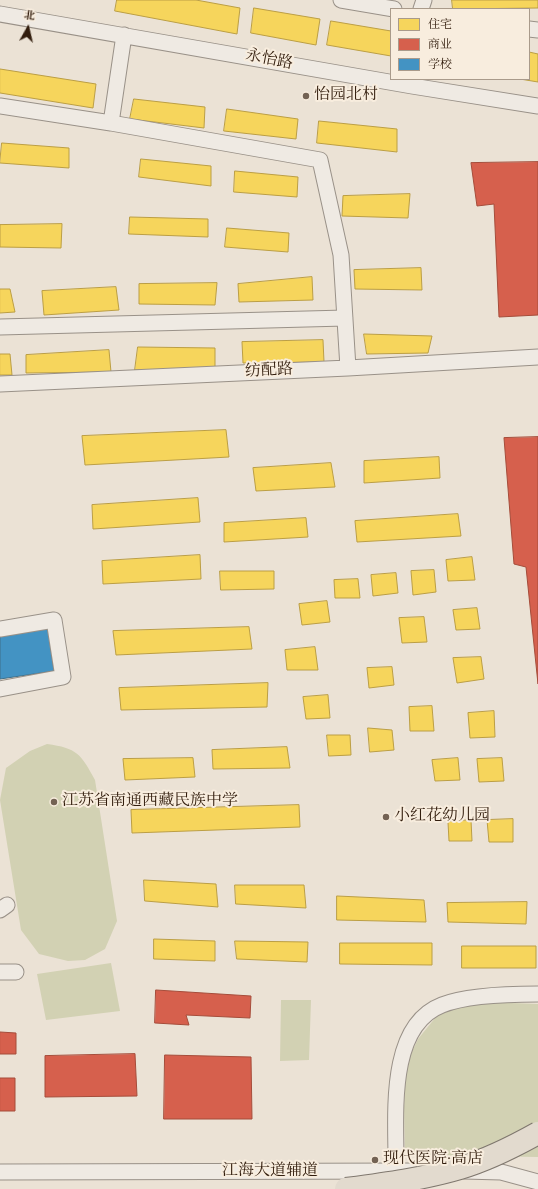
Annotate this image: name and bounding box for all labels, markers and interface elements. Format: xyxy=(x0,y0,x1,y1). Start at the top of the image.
text: 北 xyxy=(23,7,36,25)
north arrow xyxy=(8,8,48,48)
legend xyxy=(390,8,530,80)
text: 住宅 xyxy=(428,16,452,34)
text: 商业 xyxy=(428,36,452,54)
street label: 永怡路 xyxy=(244,47,294,75)
text: 学校 xyxy=(428,56,452,74)
place label: 怡园北村 xyxy=(314,86,378,106)
marker: 怡园北村 xyxy=(301,91,311,101)
street label: 纺配路 xyxy=(245,361,293,383)
place label: 江苏省南通西藏民族中学 xyxy=(62,792,238,812)
marker: 江苏省南通西藏民族中学 xyxy=(49,797,59,807)
place label: 小红花幼儿园 xyxy=(394,807,490,827)
marker: 小红花幼儿园 xyxy=(381,812,391,822)
place label: 现代医院·高店 xyxy=(383,1150,483,1170)
marker: 现代医院·高店 xyxy=(370,1155,380,1165)
street label: 江海大道辅道 xyxy=(222,1162,318,1182)

